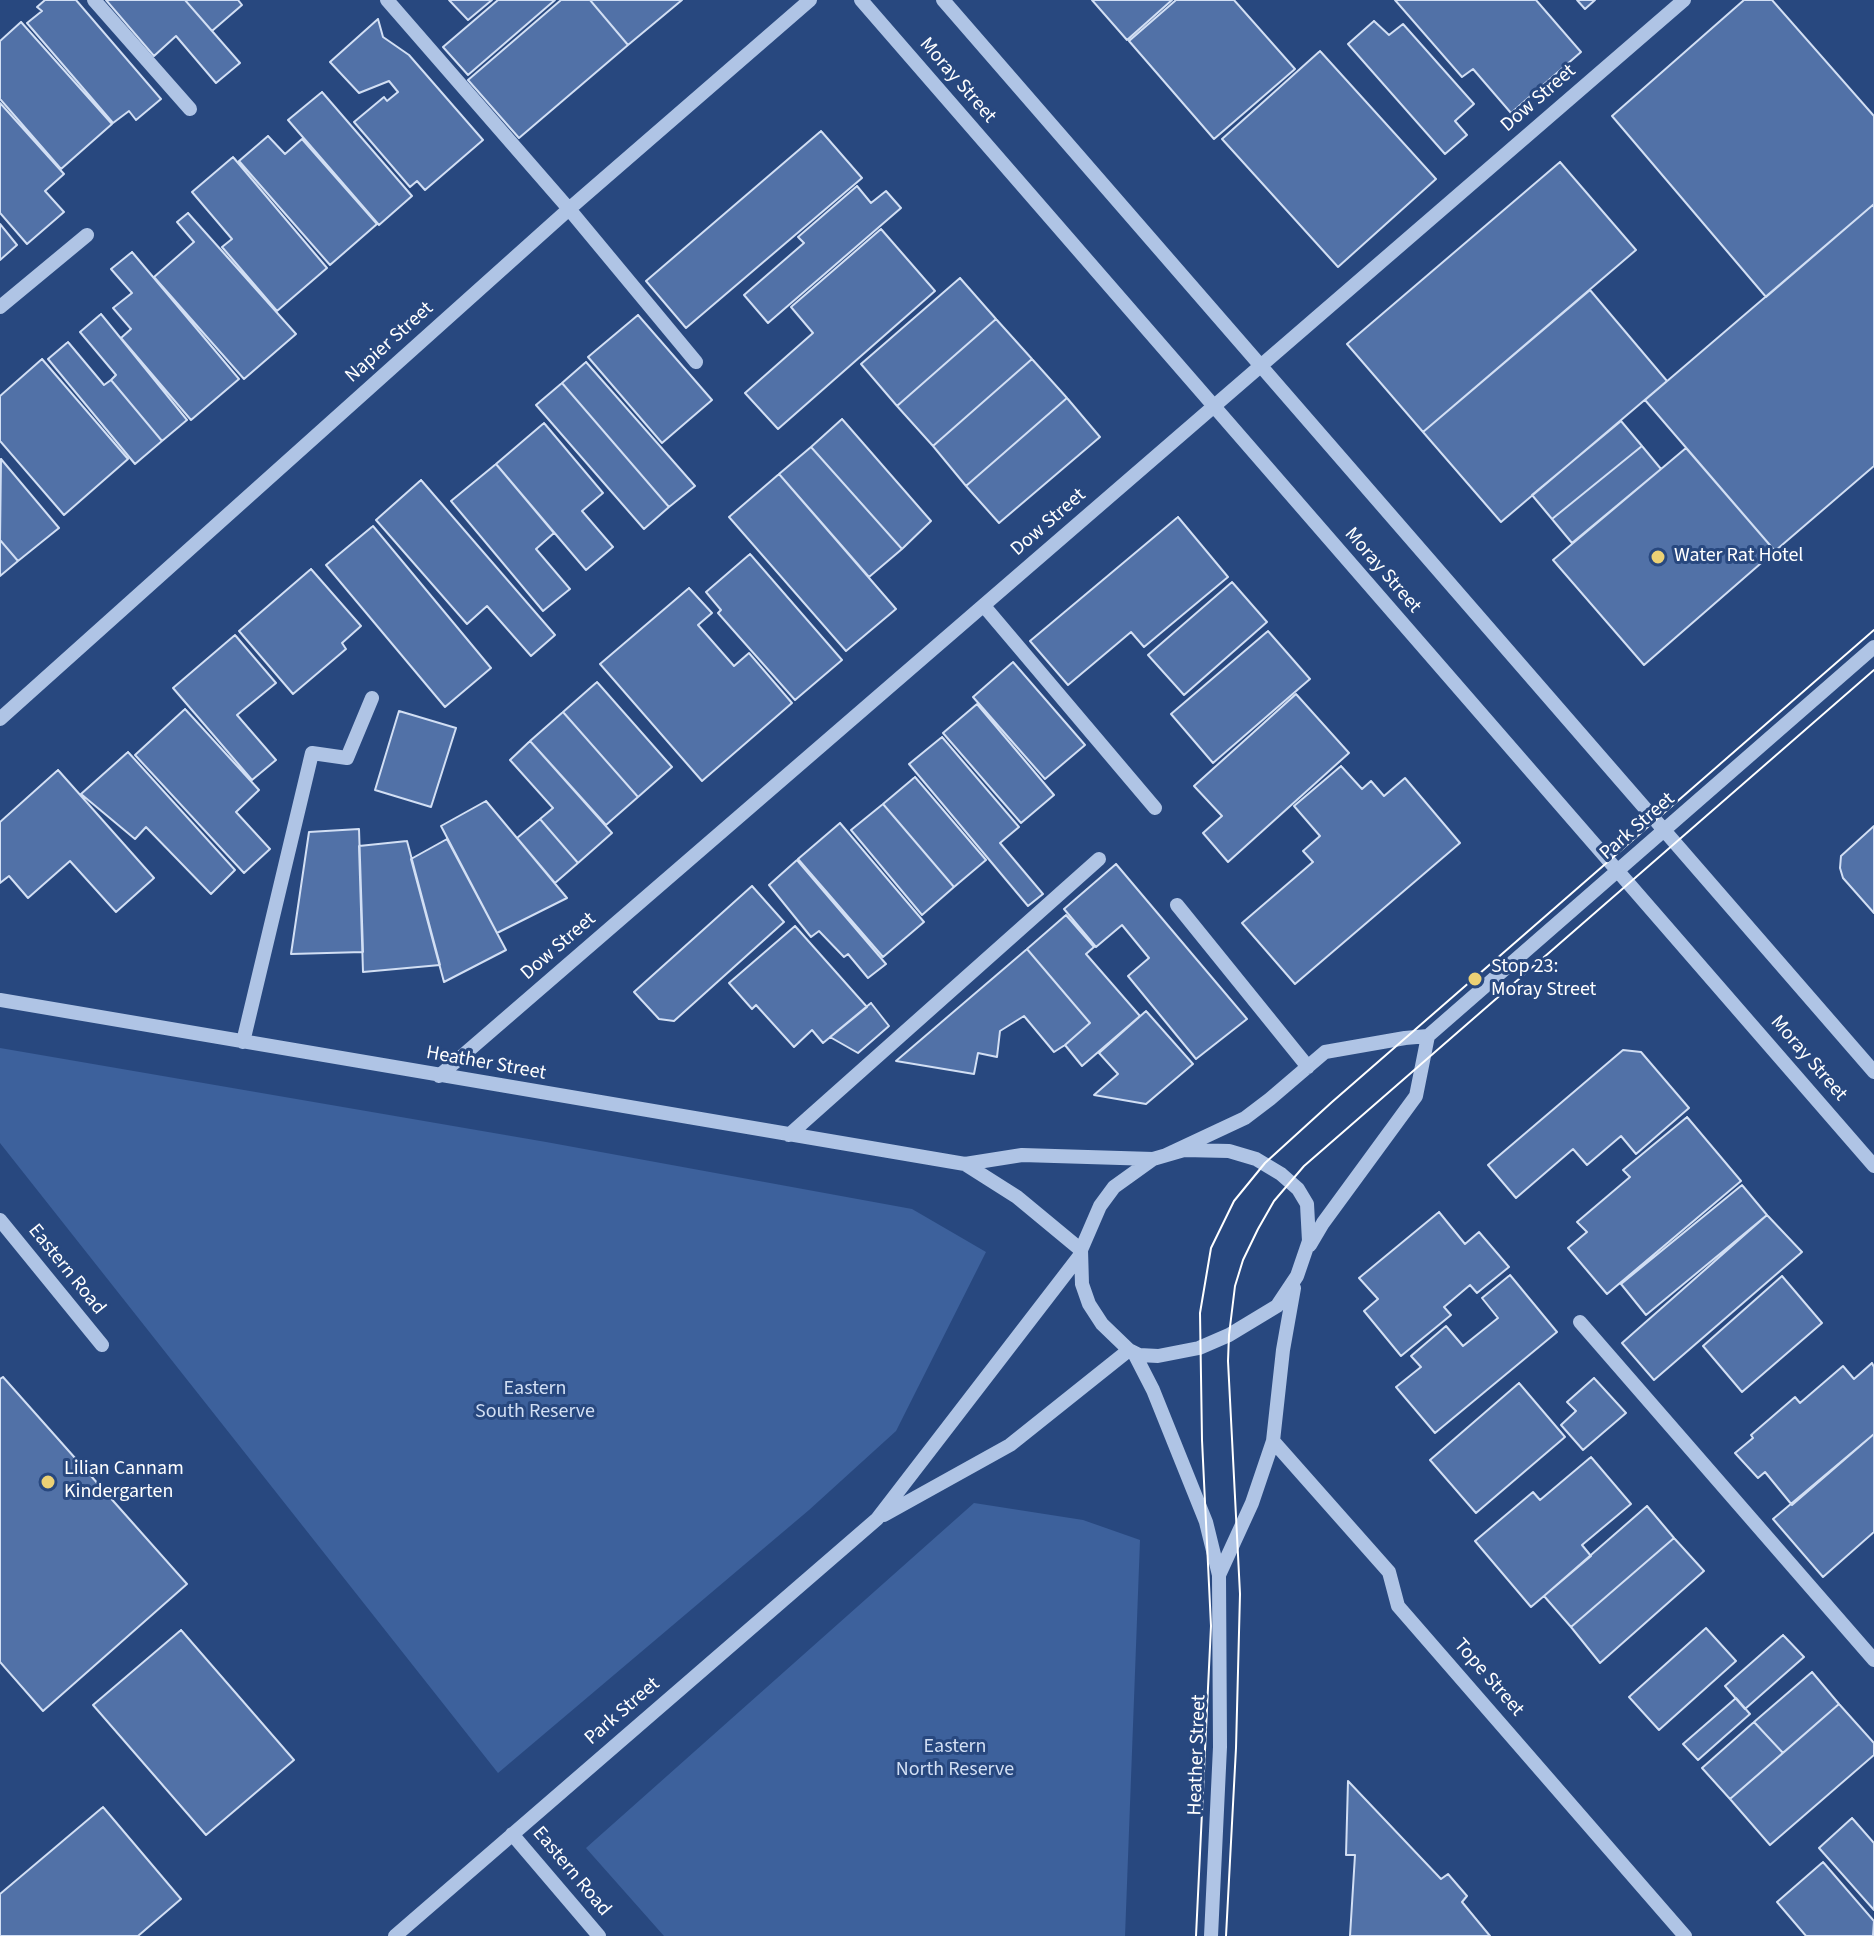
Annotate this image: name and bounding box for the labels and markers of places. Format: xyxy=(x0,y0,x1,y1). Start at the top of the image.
place label: Water Rat Hotel xyxy=(1674,545,1803,569)
marker: Water Rat Hotel xyxy=(1649,548,1667,566)
place label: Stop 23: Moray Street xyxy=(1491,956,1596,1003)
marker: Stop 23: Moray Street xyxy=(1466,970,1484,988)
place label: Lilian Cannam Kindergarten xyxy=(64,1458,184,1505)
marker: Lilian Cannam Kindergarten xyxy=(39,1473,57,1491)

